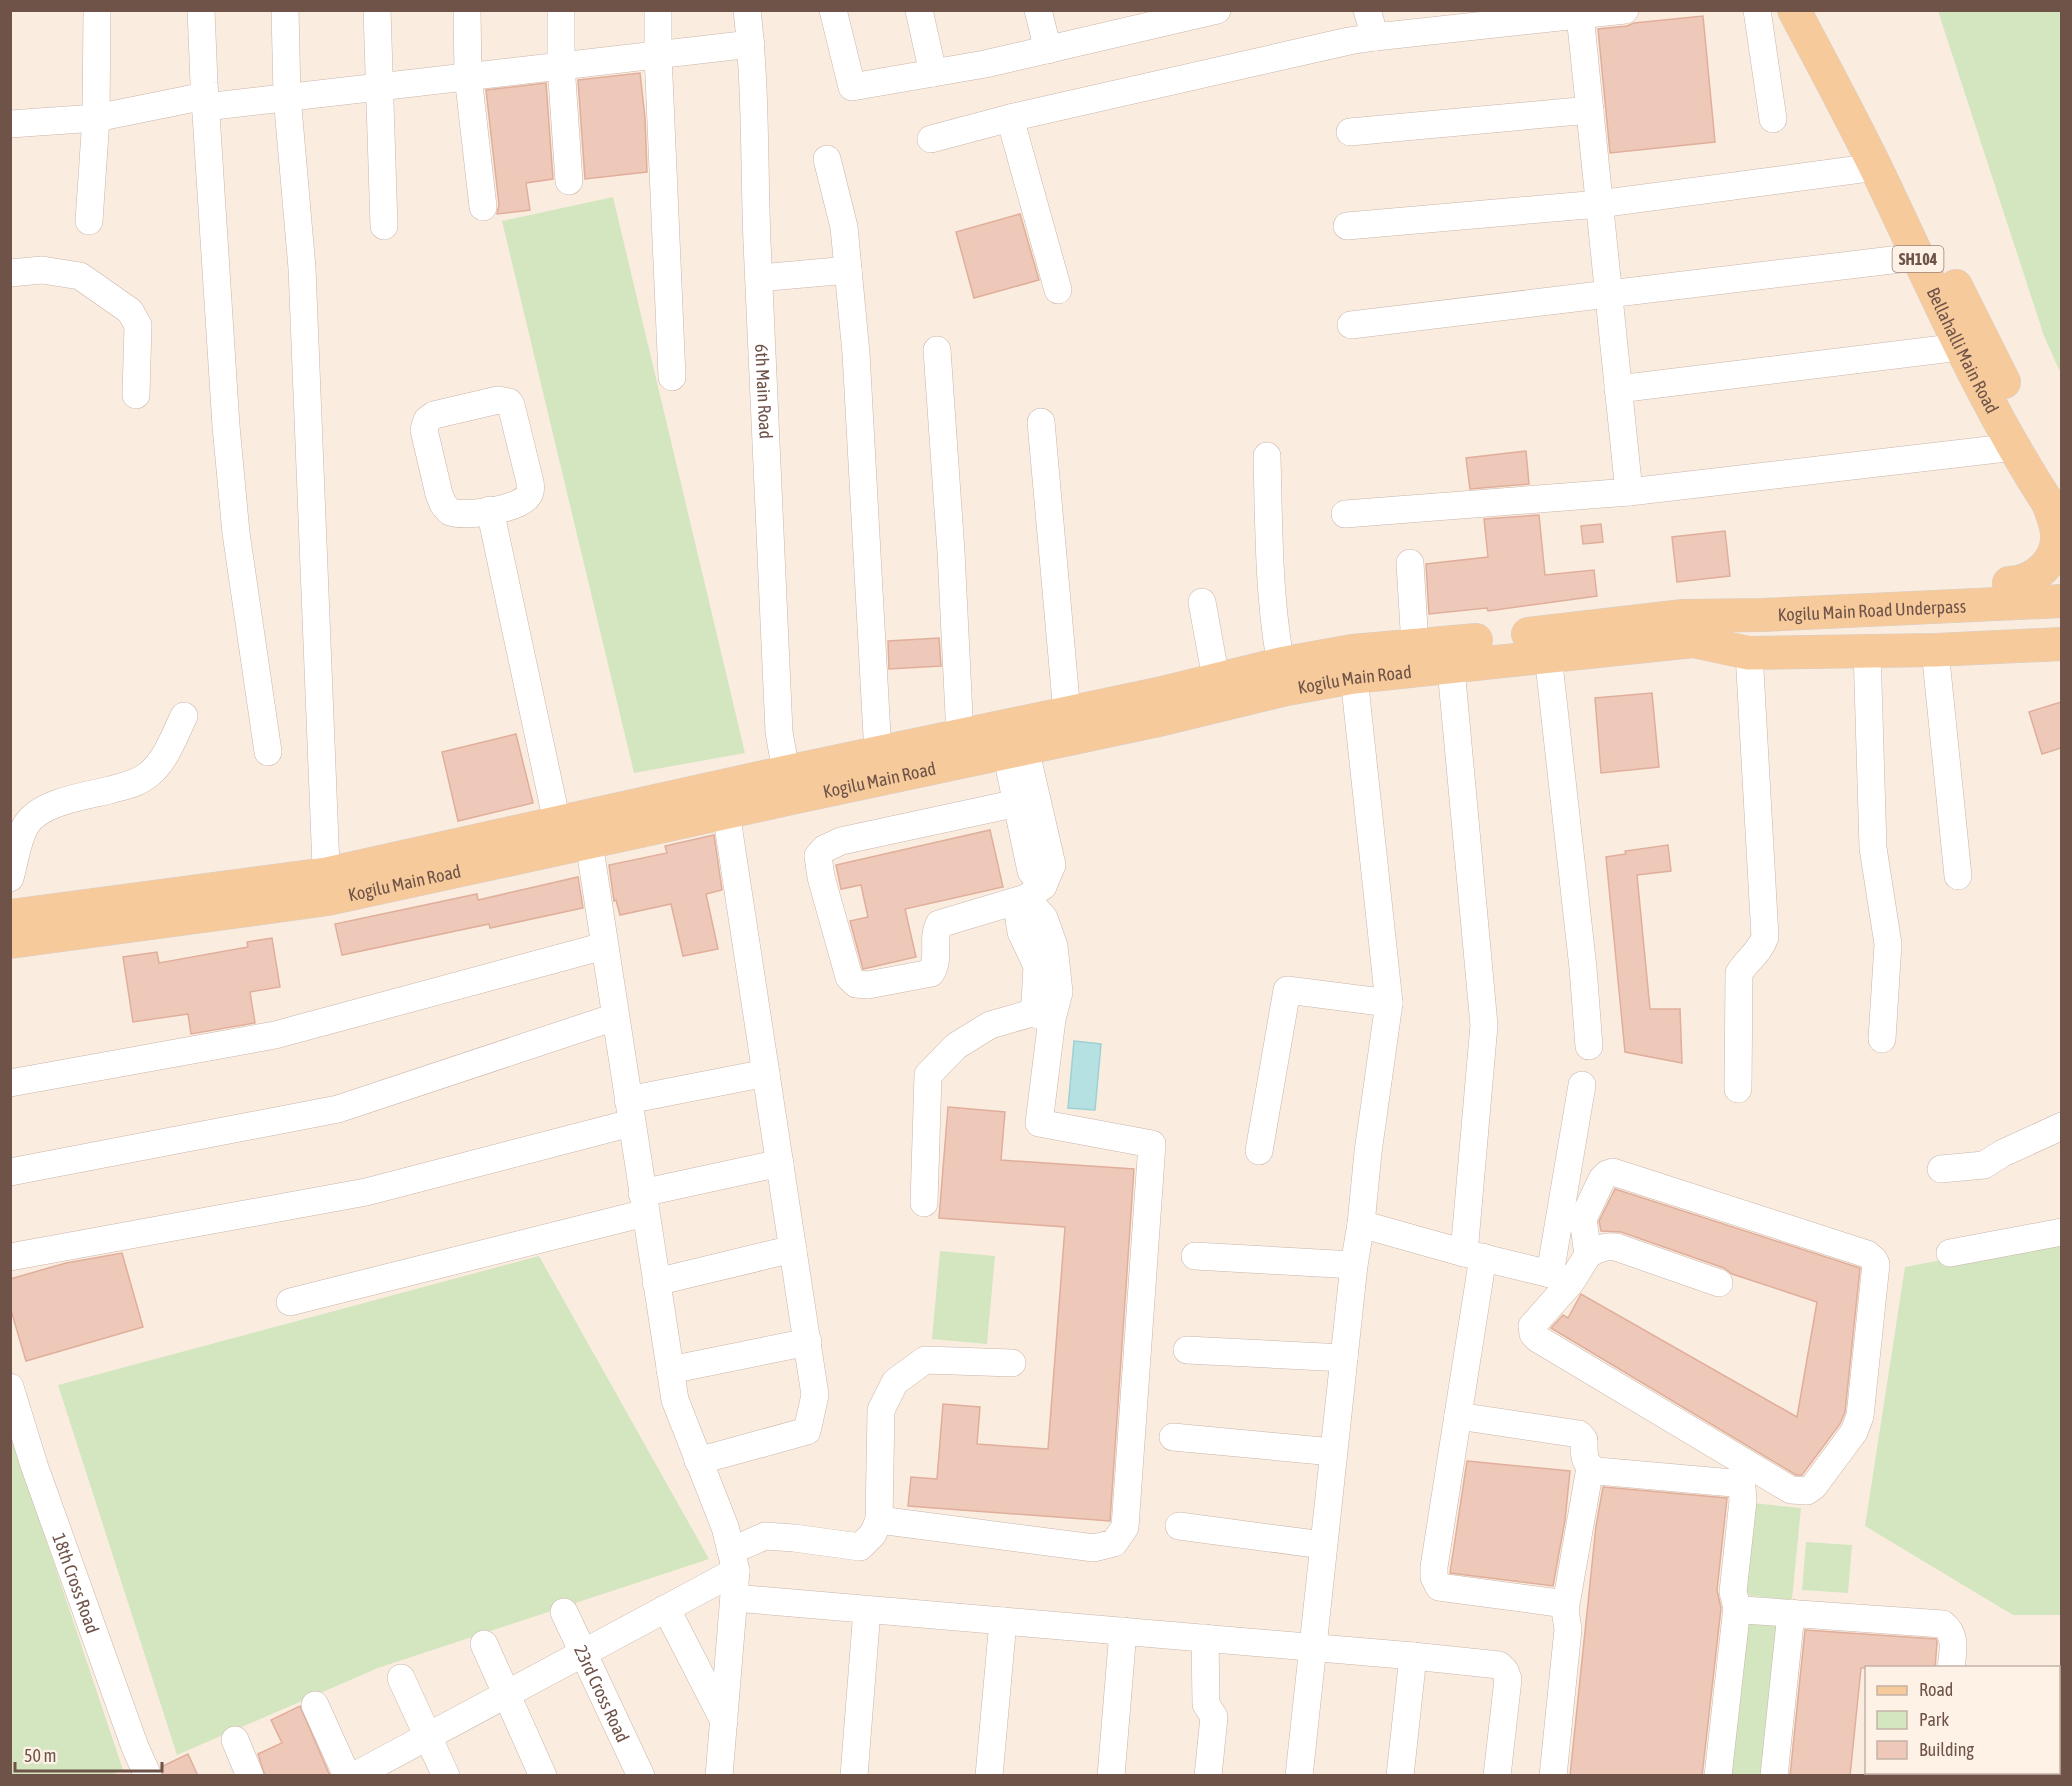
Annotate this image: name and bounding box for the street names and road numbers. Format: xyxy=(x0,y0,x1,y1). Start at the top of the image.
road number: SH104 xyxy=(1892,246,1944,272)
street label: Bellahalli Main Road xyxy=(1923,284,2004,417)
street label: 6th Main Road xyxy=(752,344,777,439)
street label: Kogilu Main Road Underpass xyxy=(1777,595,1966,625)
street label: Kogilu Main Road xyxy=(1296,660,1413,697)
street label: Kogilu Main Road xyxy=(821,757,938,802)
street label: Kogilu Main Road xyxy=(346,860,463,905)
street label: 18th Cross Road xyxy=(49,1530,104,1636)
street label: 23rd Cross Road xyxy=(570,1642,634,1745)

